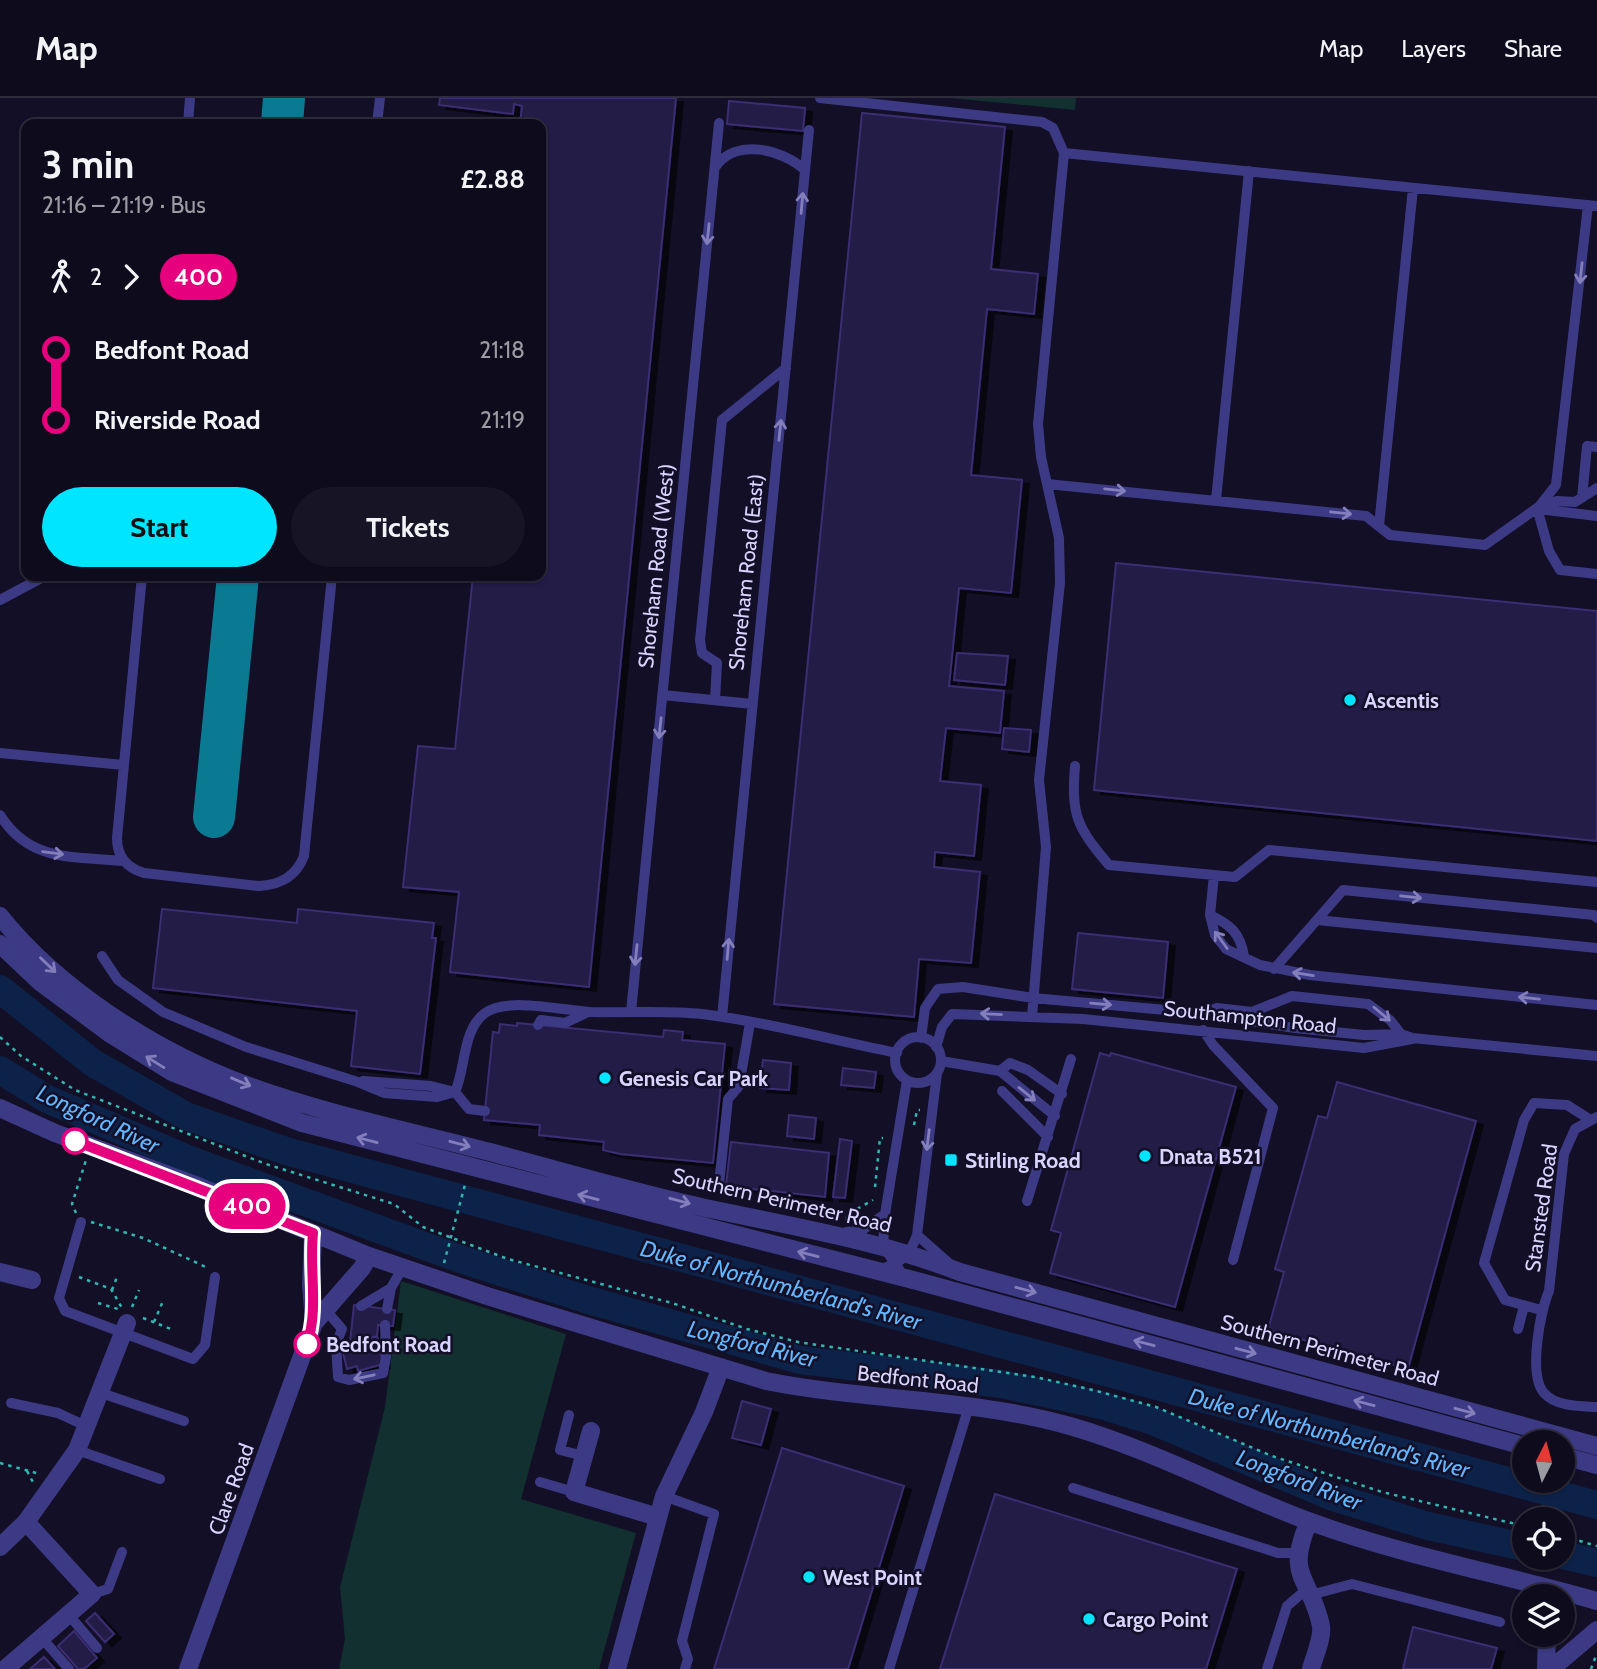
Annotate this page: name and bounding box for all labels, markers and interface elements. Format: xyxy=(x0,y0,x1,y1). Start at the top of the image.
text: Map xyxy=(35,28,98,68)
text: Map xyxy=(1319,34,1363,63)
text: Layers xyxy=(1401,34,1466,63)
text: Share xyxy=(1504,34,1562,63)
text: 3 min xyxy=(42,141,134,188)
text: £2.88 xyxy=(461,163,525,195)
text: 21:16 – 21:19 · Bus xyxy=(42,191,206,219)
one-way arrow xyxy=(796,193,809,215)
one-way arrow xyxy=(702,222,715,245)
icon: walk xyxy=(42,258,80,296)
icon: forward xyxy=(112,258,150,296)
one-way arrow xyxy=(1575,261,1588,284)
text: 400 xyxy=(174,262,223,291)
text: 2 xyxy=(90,263,102,291)
text: Bedfont Road xyxy=(94,334,249,366)
text: 21:18 xyxy=(479,336,525,364)
text: Riverside Road xyxy=(94,404,261,436)
text: 21:19 xyxy=(480,406,525,434)
one-way arrow xyxy=(773,419,786,442)
street label: Shoreham Road (West) xyxy=(633,462,679,670)
street label: Shoreham Road (East) xyxy=(723,473,769,671)
one-way arrow xyxy=(1103,484,1126,497)
button: Start xyxy=(42,487,277,567)
button: Tickets xyxy=(291,487,525,567)
one-way arrow xyxy=(1329,507,1352,520)
place label: Ascentis xyxy=(1364,688,1439,713)
marker: Ascentis xyxy=(1342,692,1358,708)
one-way arrow xyxy=(653,716,666,739)
one-way arrow xyxy=(41,847,64,860)
one-way arrow xyxy=(1399,890,1422,903)
one-way arrow xyxy=(1214,931,1229,950)
one-way arrow xyxy=(722,938,735,961)
one-way arrow xyxy=(629,943,642,965)
one-way arrow xyxy=(39,956,56,973)
one-way arrow xyxy=(1292,967,1315,980)
one-way arrow xyxy=(1518,991,1541,1004)
street label: Southampton Road xyxy=(1162,995,1338,1039)
one-way arrow xyxy=(1089,998,1112,1011)
one-way arrow xyxy=(1372,1006,1390,1022)
one-way arrow xyxy=(980,1007,1003,1020)
one-way arrow xyxy=(145,1054,165,1068)
place label: Genesis Car Park xyxy=(619,1066,769,1091)
marker: Genesis Car Park xyxy=(597,1070,613,1086)
one-way arrow xyxy=(230,1076,251,1089)
water label: Longford River xyxy=(32,1078,165,1160)
one-way arrow xyxy=(1017,1087,1035,1102)
unlabelled marker xyxy=(62,1128,88,1154)
one-way arrow xyxy=(922,1129,935,1151)
one-way arrow xyxy=(357,1133,379,1146)
one-way arrow xyxy=(448,1138,470,1151)
street label: Stansted Road xyxy=(1520,1142,1562,1274)
place label: Dnata B521 xyxy=(1159,1144,1262,1169)
place label: Stirling Road xyxy=(965,1148,1081,1173)
marker: Dnata B521 xyxy=(1137,1148,1153,1164)
marker: Stirling Road xyxy=(943,1152,959,1168)
street label: Southern Perimeter Road xyxy=(670,1163,894,1237)
line badge: 400 xyxy=(207,1183,287,1229)
one-way arrow xyxy=(577,1190,599,1203)
text: 400 xyxy=(223,1191,271,1220)
one-way arrow xyxy=(668,1195,691,1208)
water label: Duke of Northumberland's River xyxy=(637,1234,925,1336)
one-way arrow xyxy=(797,1247,820,1260)
one-way arrow xyxy=(1015,1285,1037,1298)
street label: Southern Perimeter Road xyxy=(1218,1309,1442,1391)
water label: Longford River xyxy=(685,1314,820,1374)
marker: Bedfont Road xyxy=(294,1331,320,1357)
place label: Bedfont Road xyxy=(326,1332,452,1357)
one-way arrow xyxy=(1133,1336,1156,1349)
one-way arrow xyxy=(1234,1345,1256,1358)
street label: Bedfont Road xyxy=(856,1360,980,1398)
one-way arrow xyxy=(353,1371,376,1385)
water label: Duke of Northumberland's River xyxy=(1185,1382,1473,1484)
one-way arrow xyxy=(1353,1396,1375,1409)
one-way arrow xyxy=(1453,1405,1476,1418)
north arrow xyxy=(1512,1430,1575,1493)
map controls xyxy=(1512,1430,1575,1647)
street label: Clare Road xyxy=(203,1440,259,1538)
water label: Longford River xyxy=(1232,1443,1367,1517)
button: locate xyxy=(1512,1507,1575,1570)
place label: West Point xyxy=(823,1565,922,1590)
marker: West Point xyxy=(801,1569,817,1585)
button: layers xyxy=(1512,1584,1575,1647)
place label: Cargo Point xyxy=(1103,1607,1208,1632)
marker: Cargo Point xyxy=(1081,1611,1097,1627)

